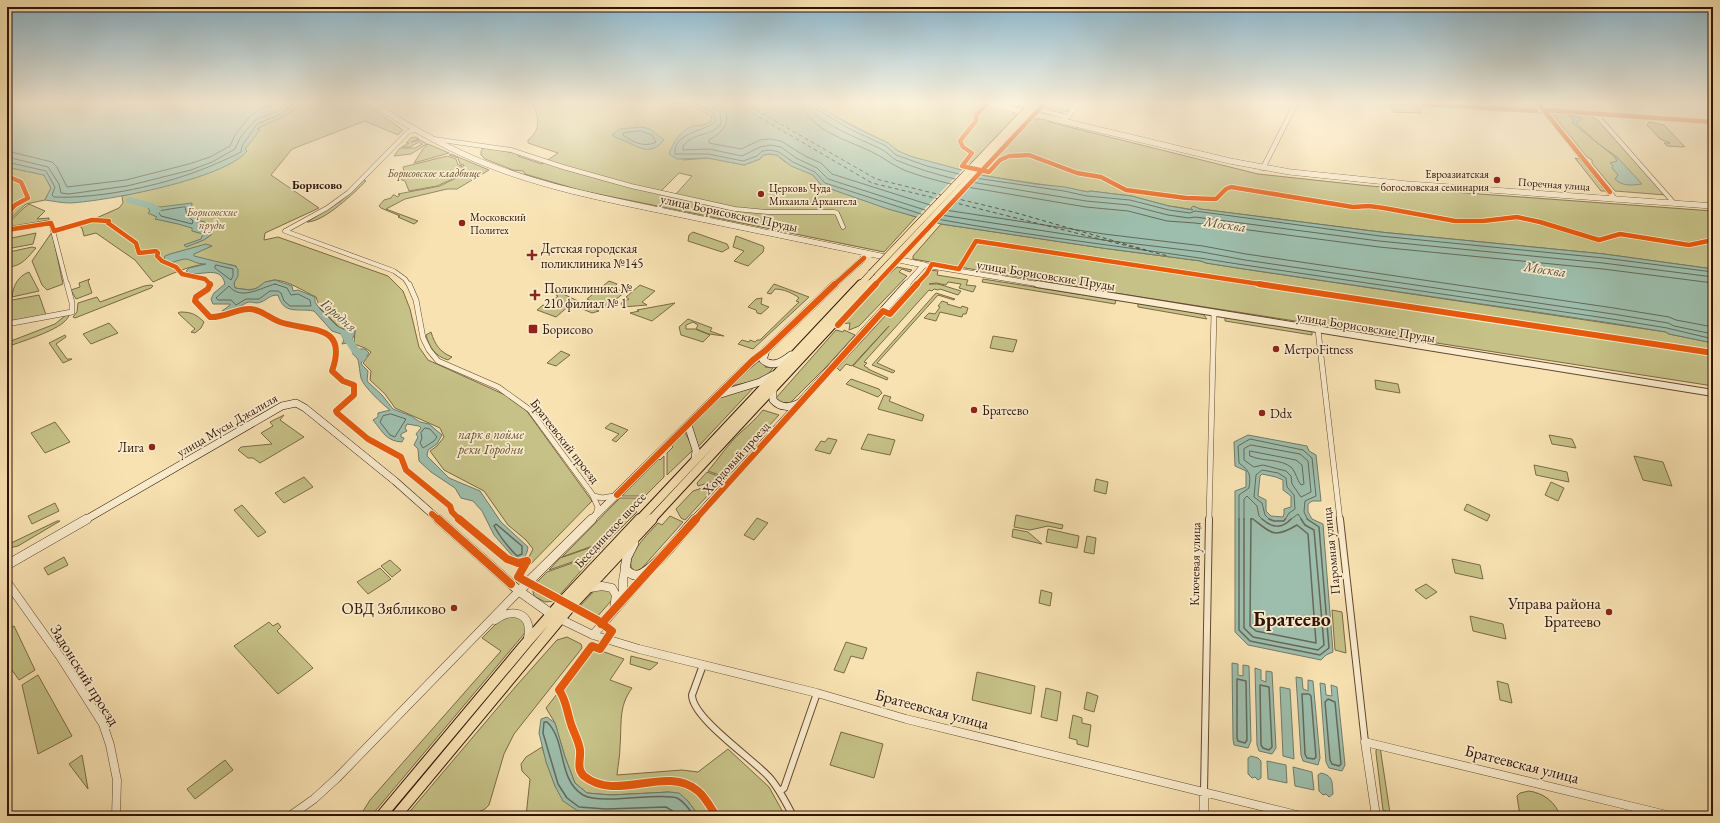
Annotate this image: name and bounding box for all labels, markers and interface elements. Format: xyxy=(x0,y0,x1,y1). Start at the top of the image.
park label: Борисовское кладбище xyxy=(387,166,481,181)
place label: Евроазиатская богословская семинария xyxy=(1381,167,1489,194)
street label: Поречная улица xyxy=(1517,174,1591,194)
marker: Евроазиатская богословская семинария xyxy=(1492,175,1502,185)
district label: Борисово xyxy=(292,177,342,193)
place label: Церковь Чуда Михаила Архангела xyxy=(769,181,857,208)
marker: Церковь Чуда Михаила Архангела xyxy=(756,189,766,199)
street label: улица Борисовские Пруды xyxy=(659,190,799,236)
park label: Борисовские пруды xyxy=(186,205,237,233)
place label: Московский Политех xyxy=(470,210,526,237)
water label: Москва xyxy=(1202,212,1247,236)
marker: Московский Политех xyxy=(457,218,467,228)
place label: Детская городская поликлиника №145 xyxy=(541,240,644,272)
marker: Детская городская поликлиника №145 xyxy=(526,249,538,261)
street label: улица Борисовские Пруды xyxy=(976,256,1116,294)
water label: Москва xyxy=(1522,257,1567,281)
place label: Поликлиника № 210 филиал № 1 xyxy=(544,280,632,312)
marker: Поликлиника № 210 филиал № 1 xyxy=(529,289,541,301)
water label: Городня xyxy=(316,294,361,336)
street label: улица Борисовские Пруды xyxy=(1296,308,1436,346)
place label: Борисово xyxy=(542,321,593,338)
marker: Борисово xyxy=(527,323,539,335)
place label: МетроFitness xyxy=(1284,341,1353,358)
marker: МетроFitness xyxy=(1271,344,1281,354)
street label: улица Мусы Джалиля xyxy=(174,389,281,461)
street label: Братеевский проезд xyxy=(527,395,604,487)
place label: Братеево xyxy=(982,402,1029,419)
marker: Братеево xyxy=(969,405,979,415)
place label: Ddx xyxy=(1270,405,1292,422)
marker: Ddx xyxy=(1257,408,1267,418)
street label: Хордовый проезд xyxy=(698,418,773,499)
park label: парк в пойме реки Городни xyxy=(456,426,525,458)
place label: Лига xyxy=(118,439,145,456)
marker: Лига xyxy=(147,442,157,452)
street label: Бесединское шоссе xyxy=(570,488,650,572)
street label: Паромная улица xyxy=(1318,506,1344,596)
street label: Ключевая улица xyxy=(1186,521,1204,606)
place label: Управа района Братеево xyxy=(1507,593,1602,632)
place label: ОВД Зябликово xyxy=(342,598,446,619)
marker: ОВД Зябликово xyxy=(449,603,459,613)
district label: Братеево xyxy=(1253,606,1331,632)
marker: Управа района Братеево xyxy=(1604,607,1614,617)
street label: Задонский проезд xyxy=(45,620,125,730)
street label: Братеевская улица xyxy=(873,684,992,734)
street label: Братеевская улица xyxy=(1463,740,1582,789)

